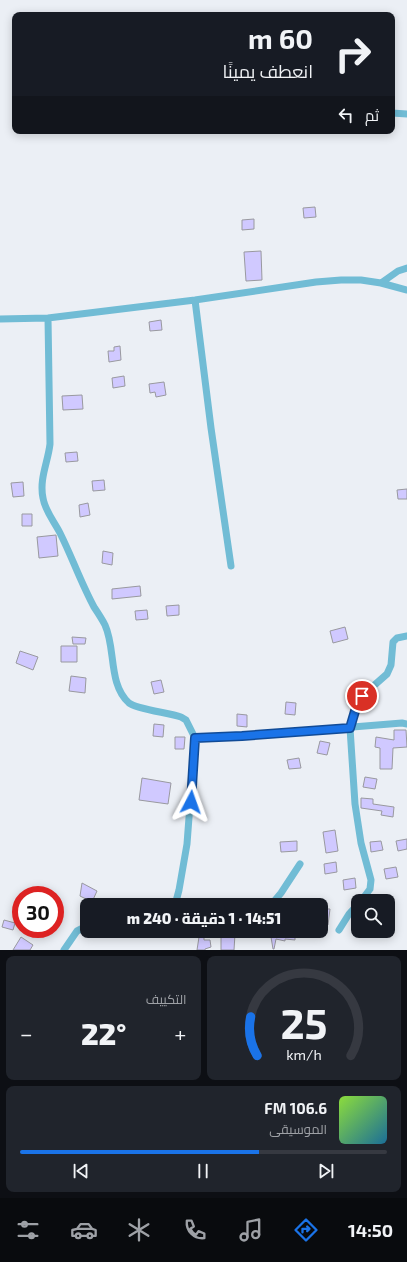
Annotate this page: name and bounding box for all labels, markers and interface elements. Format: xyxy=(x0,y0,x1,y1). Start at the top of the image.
text: 60 m xyxy=(248,21,313,55)
icon: right xyxy=(327,28,379,80)
text: انعطف يمينًا xyxy=(223,60,313,82)
icon: left xyxy=(335,104,357,126)
text: ثم xyxy=(365,106,379,124)
pin xyxy=(345,679,379,713)
icon: arrive xyxy=(351,685,373,707)
position arrow xyxy=(170,781,212,823)
speed limit sign: 30 xyxy=(12,886,64,938)
map controls xyxy=(351,894,395,938)
button: search xyxy=(351,894,395,938)
text: 14:51 · 1 دقيقة · 240 m xyxy=(127,909,281,927)
text: التكييف xyxy=(146,991,187,1007)
text: 25 xyxy=(280,997,327,1047)
text: 22° xyxy=(81,1015,126,1051)
text: − xyxy=(20,1020,33,1046)
text: + xyxy=(174,1020,186,1046)
text: km/h xyxy=(286,1046,321,1063)
text: 106.6 FM xyxy=(264,1099,327,1117)
text: الموسيقى xyxy=(269,1121,327,1137)
icon: previous xyxy=(70,1160,92,1182)
icon: pause xyxy=(192,1160,214,1182)
icon: next xyxy=(315,1160,337,1182)
icon: filters xyxy=(14,1216,42,1244)
icon: car xyxy=(70,1216,98,1244)
icon: climate xyxy=(125,1216,153,1244)
icon: phone xyxy=(181,1216,209,1244)
icon: music xyxy=(237,1216,265,1244)
icon: directions xyxy=(292,1216,320,1244)
text: 14:50 xyxy=(348,1219,393,1241)

